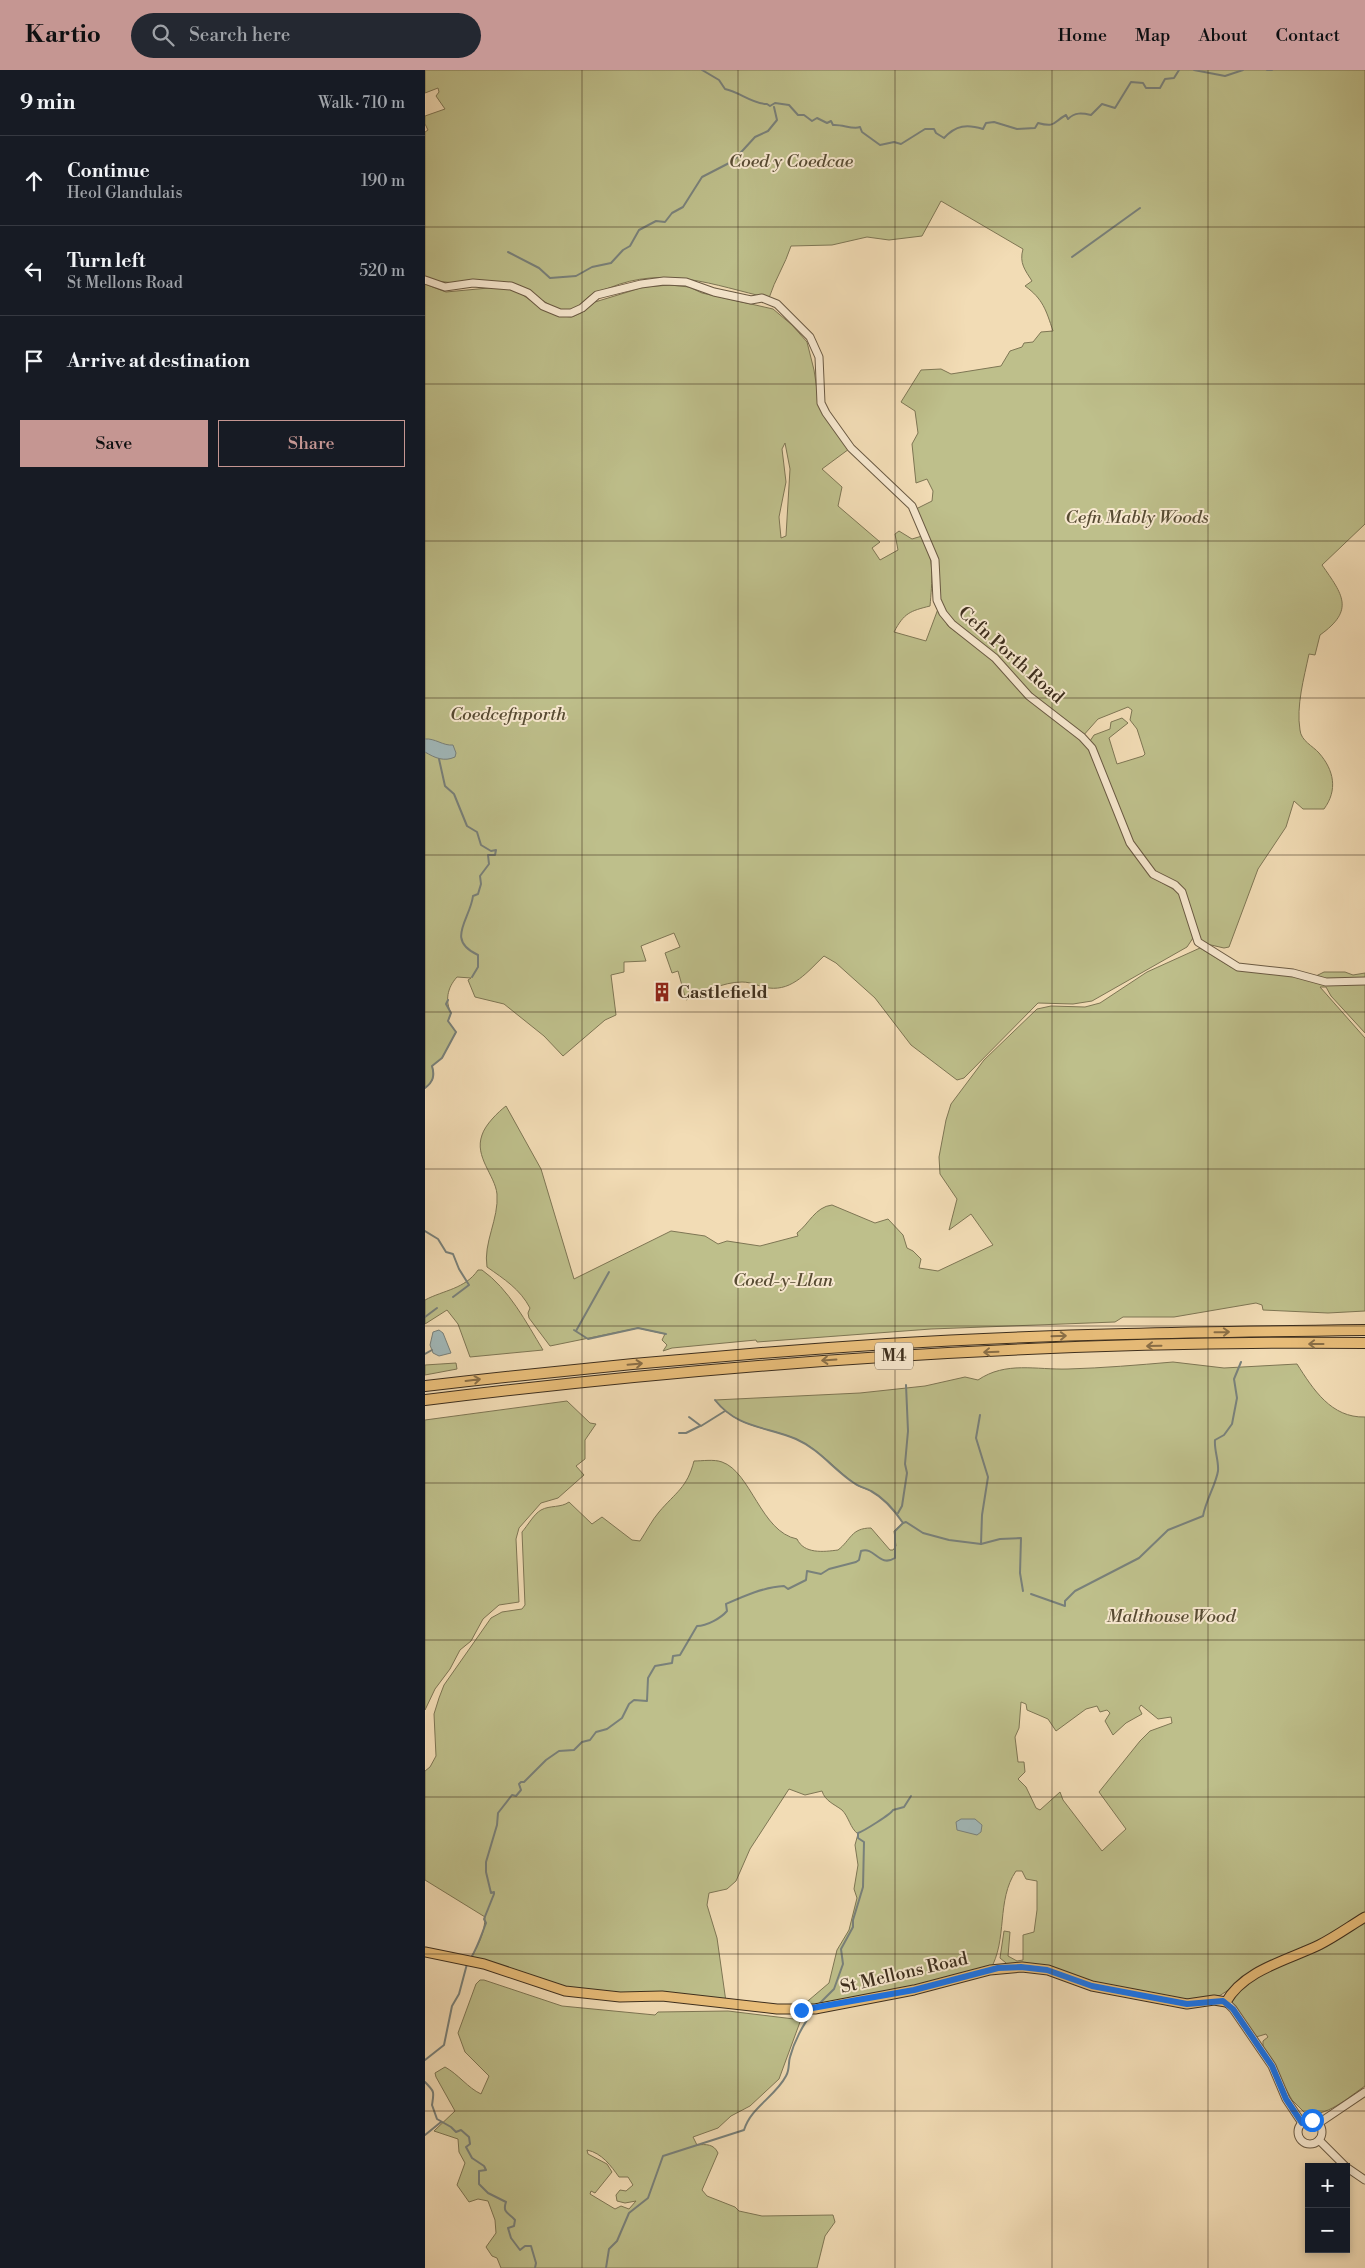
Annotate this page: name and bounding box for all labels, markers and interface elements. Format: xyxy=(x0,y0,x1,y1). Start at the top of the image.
search box xyxy=(131,13,481,58)
text: Kartio xyxy=(25,20,101,50)
icon: search xyxy=(149,21,177,49)
text: Search here xyxy=(189,23,290,47)
text: Home xyxy=(1058,24,1107,47)
text: Map xyxy=(1135,24,1171,47)
text: About xyxy=(1199,24,1248,47)
text: Contact xyxy=(1276,24,1340,47)
text: 9 min xyxy=(20,90,75,116)
text: Walk · 710 m xyxy=(318,93,405,113)
park label: Coed y Coedcae xyxy=(729,150,854,173)
text: Continue xyxy=(67,159,150,183)
icon: ahead xyxy=(20,167,48,195)
text: 190 m xyxy=(361,171,405,191)
text: Heol Glandulais xyxy=(67,183,182,203)
text: Turn left xyxy=(67,249,146,273)
icon: left xyxy=(20,257,48,285)
text: 520 m xyxy=(359,261,405,281)
text: St Mellons Road xyxy=(67,273,183,293)
icon: arrive xyxy=(20,347,48,375)
text: Arrive at destination xyxy=(67,349,250,373)
button: Save xyxy=(20,420,208,467)
button: Share xyxy=(218,420,405,467)
park label: Cefn Mably Woods xyxy=(1065,506,1209,529)
street label: Cefn Porth Road xyxy=(953,601,1069,709)
park label: Coedcefnporth xyxy=(450,703,567,726)
building icon: Castlefield xyxy=(651,981,673,1003)
place label: Castlefield xyxy=(677,981,768,1004)
park label: Coed-y-Llan xyxy=(733,1269,834,1292)
one-way arrow xyxy=(1213,1327,1229,1337)
one-way arrow xyxy=(1050,1331,1067,1341)
one-way arrow xyxy=(1309,1339,1325,1349)
one-way arrow xyxy=(1146,1341,1162,1351)
road number: M4 xyxy=(875,1342,913,1370)
one-way arrow xyxy=(984,1347,1000,1356)
one-way arrow xyxy=(821,1356,837,1365)
one-way arrow xyxy=(627,1359,643,1368)
one-way arrow xyxy=(465,1375,481,1385)
park label: Malthouse Wood xyxy=(1106,1605,1236,1628)
street label: St Mellons Road xyxy=(838,1947,971,1999)
route end xyxy=(790,1999,813,2022)
route start xyxy=(1301,2109,1324,2132)
map controls xyxy=(1305,2163,1350,2253)
button: + xyxy=(1305,2163,1350,2208)
button: − xyxy=(1305,2208,1350,2253)

